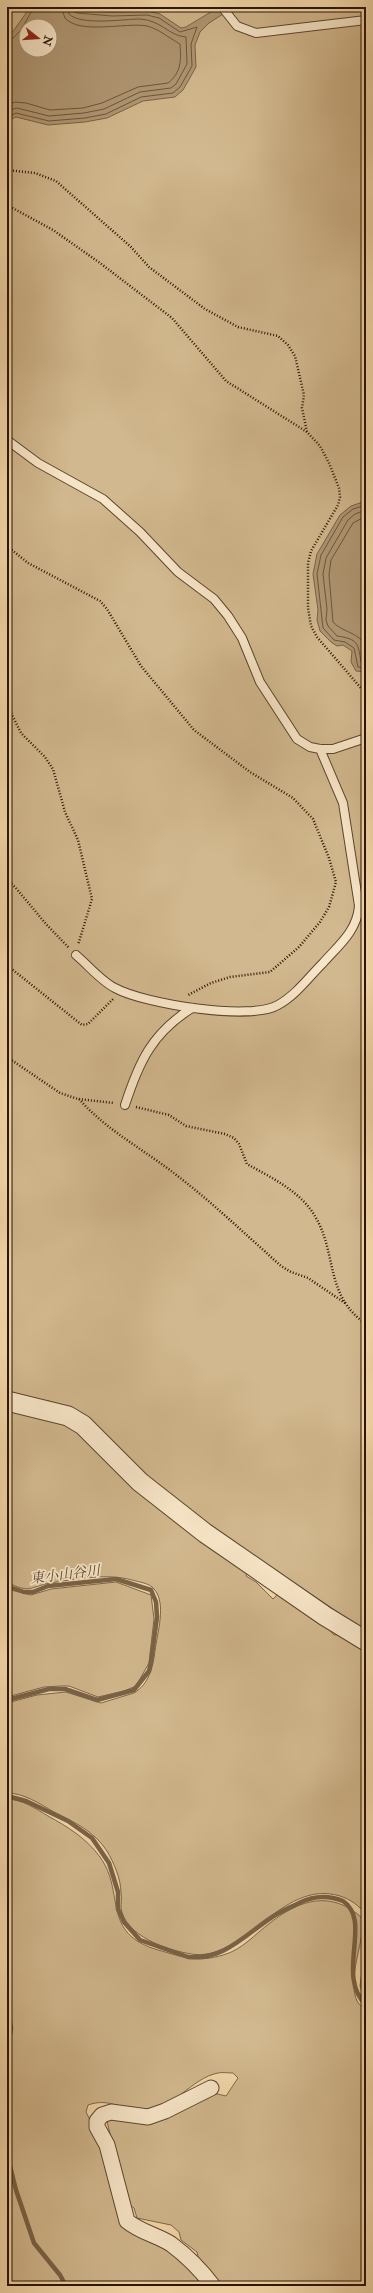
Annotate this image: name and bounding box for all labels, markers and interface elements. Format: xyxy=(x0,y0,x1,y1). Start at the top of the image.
north arrow xyxy=(18,18,58,58)
text: N xyxy=(39,33,55,48)
water label: 東小山谷川 xyxy=(29,1562,103,1587)

